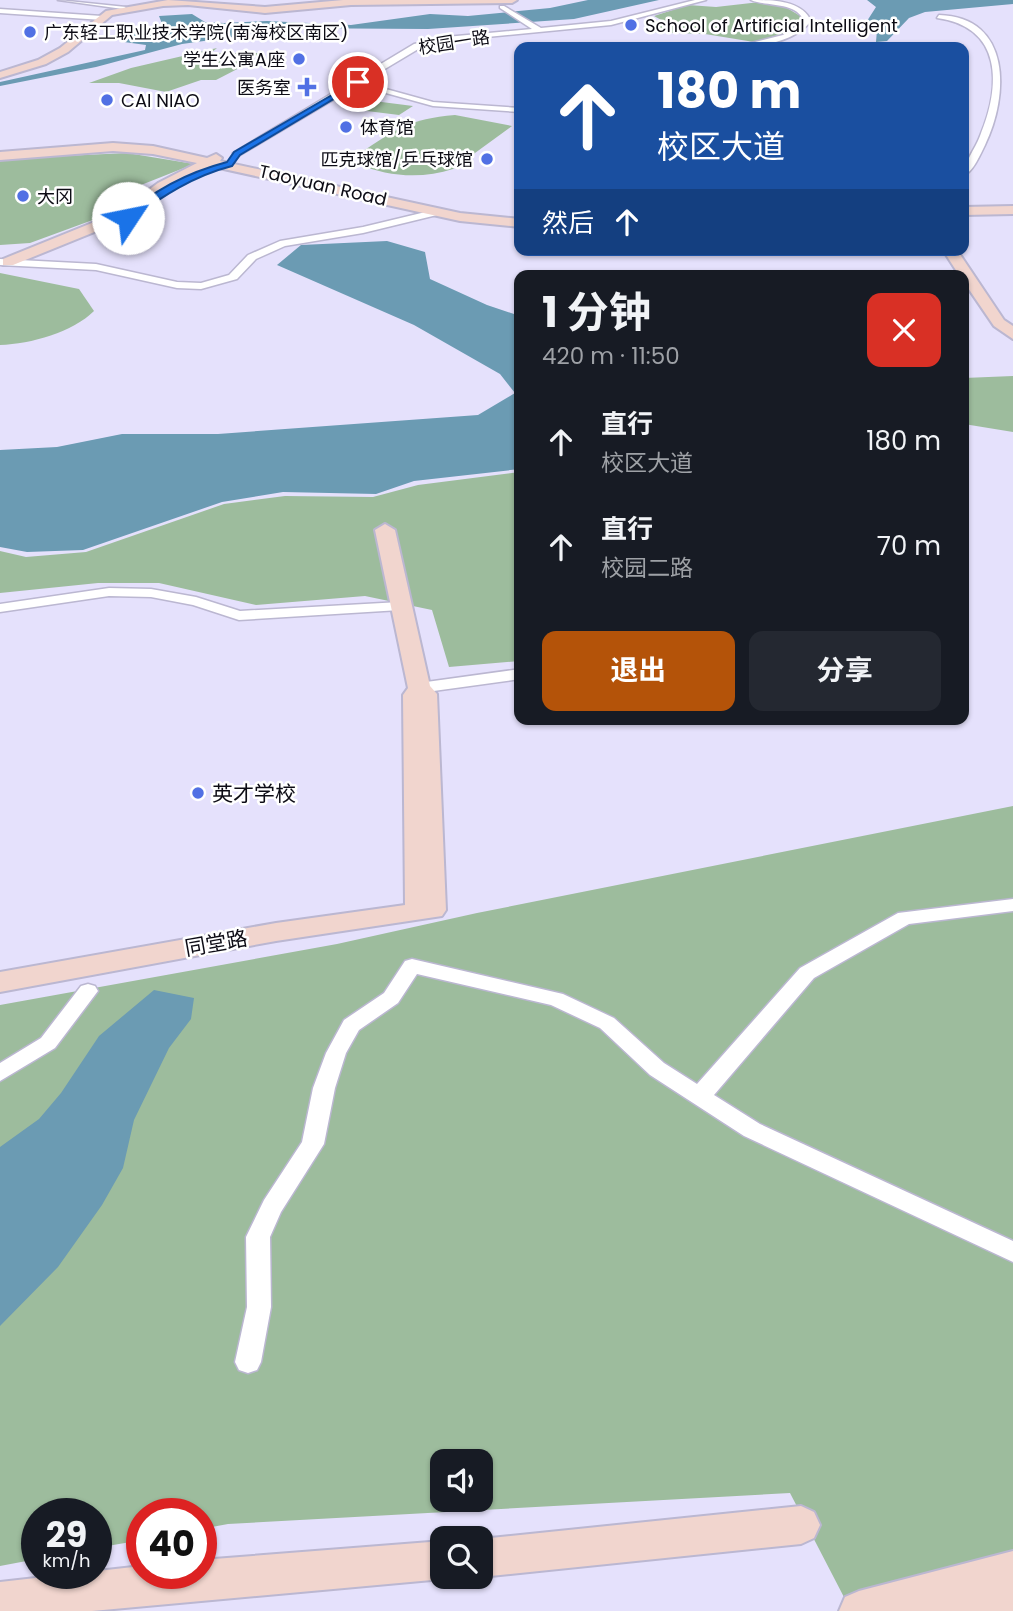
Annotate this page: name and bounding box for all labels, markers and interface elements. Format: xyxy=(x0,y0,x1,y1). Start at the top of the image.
place label: School of Artificial Intelligent xyxy=(645,13,898,38)
marker: School of Artificial Intelligent xyxy=(623,17,639,33)
place label: 广东轻工职业技术学院(南海校区南区) xyxy=(44,20,348,45)
marker: 广东轻工职业技术学院(南海校区南区) xyxy=(22,24,38,40)
street label: 校园一路 xyxy=(416,24,492,60)
place label: 学生公寓A座 xyxy=(183,47,285,72)
marker: 学生公寓A座 xyxy=(291,51,307,67)
pin xyxy=(328,52,388,112)
text: 180 m xyxy=(657,57,801,125)
icon: arrive xyxy=(339,63,377,101)
icon: ahead xyxy=(542,70,633,161)
place label: 医务室 xyxy=(237,75,291,100)
marker: 医务室 xyxy=(297,77,317,97)
place label: CAI NIAO xyxy=(121,88,200,113)
marker: CAI NIAO xyxy=(99,92,115,108)
place label: 体育馆 xyxy=(360,115,414,140)
marker: 体育馆 xyxy=(338,119,354,135)
text: 校区大道 xyxy=(657,124,785,169)
place label: 匹克球馆/乒乓球馆 xyxy=(320,147,473,172)
marker: 匹克球馆/乒乓球馆 xyxy=(479,151,495,167)
street label: Taoyuan Road xyxy=(257,158,389,212)
position arrow xyxy=(91,181,165,255)
place label: 大冈 xyxy=(37,184,73,209)
marker: 大冈 xyxy=(15,188,31,204)
icon: ahead xyxy=(608,203,646,241)
text: 然后 xyxy=(542,205,594,241)
text: 1 分钟 xyxy=(542,283,651,342)
button: close xyxy=(867,293,941,367)
text: 420 m · 11:50 xyxy=(542,340,680,372)
text: 直行 xyxy=(601,406,653,442)
icon: ahead xyxy=(542,423,580,461)
text: 180 m xyxy=(866,423,941,459)
text: 校区大道 xyxy=(601,447,693,479)
text: 直行 xyxy=(601,511,653,547)
icon: ahead xyxy=(542,528,580,566)
text: 70 m xyxy=(877,528,941,564)
text: 校园二路 xyxy=(601,552,693,584)
button: 退出 xyxy=(542,631,735,711)
button: 分享 xyxy=(749,631,941,711)
place label: 英才学校 xyxy=(212,779,296,808)
marker: 英才学校 xyxy=(190,785,206,801)
street label: 同堂路 xyxy=(182,923,250,963)
map controls xyxy=(430,1449,493,1589)
button: sound xyxy=(430,1449,493,1512)
speed limit sign: 40 xyxy=(126,1498,217,1589)
text: 29 xyxy=(46,1510,87,1559)
button: search xyxy=(430,1526,493,1589)
text: km/h xyxy=(43,1548,90,1573)

